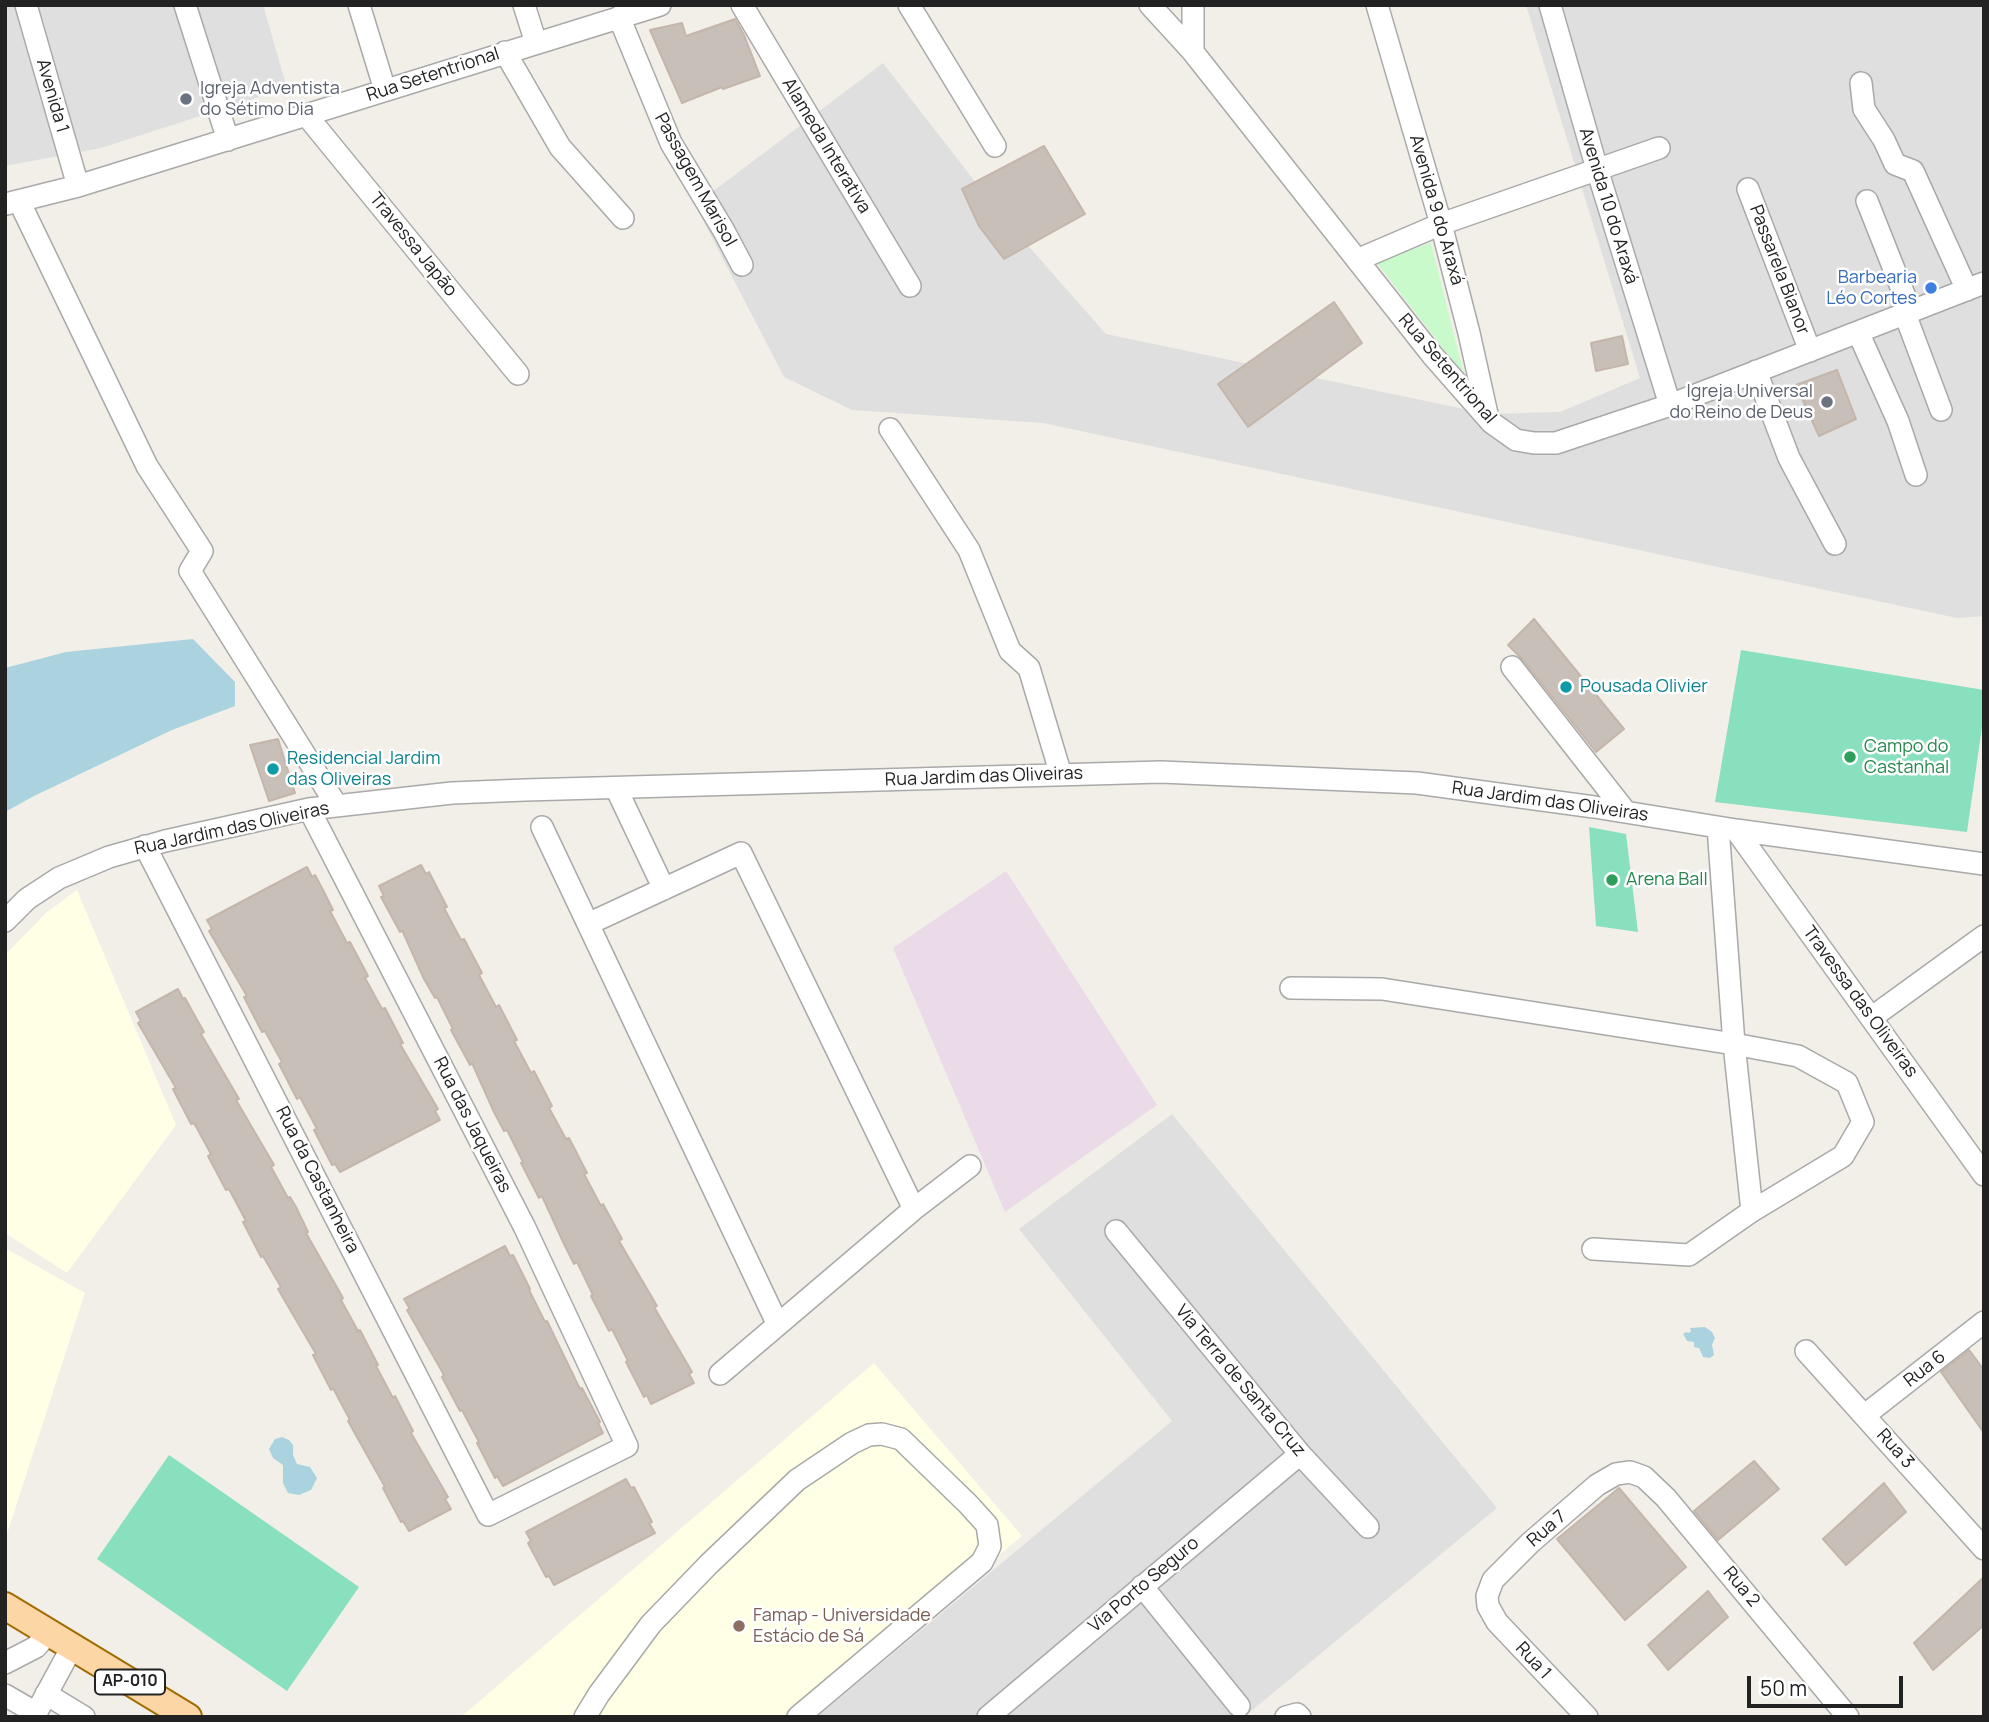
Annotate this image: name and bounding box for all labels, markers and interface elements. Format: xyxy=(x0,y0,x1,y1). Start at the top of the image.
street label: Rua Setentrional xyxy=(364,43,502,107)
street label: Avenida 1 xyxy=(31,57,73,135)
street label: Alameda Interativa xyxy=(777,74,875,218)
place label: Igreja Adventista do Sétimo Dia xyxy=(200,78,340,120)
marker: Igreja Adventista do Sétimo Dia xyxy=(178,91,194,107)
street label: Passagem Marisol xyxy=(649,109,741,251)
street label: Avenida 10 do Araxá xyxy=(1574,125,1642,287)
street label: Avenida 9 do Araxá xyxy=(1404,132,1468,288)
street label: Travessa Japão xyxy=(365,189,461,301)
street label: Passarela Bianor xyxy=(1744,202,1814,338)
place label: Barbearia Léo Cortes xyxy=(1826,267,1917,310)
marker: Barbearia Léo Cortes xyxy=(1923,280,1939,296)
street label: Rua Setentrional xyxy=(1393,310,1501,428)
place label: Igreja Universal do Reino de Deus xyxy=(1670,381,1813,424)
marker: Igreja Universal do Reino de Deus xyxy=(1819,394,1835,410)
place label: Pousada Olivier xyxy=(1580,676,1708,698)
marker: Pousada Olivier xyxy=(1558,679,1574,695)
place label: Campo do Castanhal xyxy=(1864,736,1949,778)
place label: Residencial Jardim das Oliveiras xyxy=(287,748,441,790)
marker: Campo do Castanhal xyxy=(1842,749,1858,765)
marker: Residencial Jardim das Oliveiras xyxy=(265,761,281,777)
street label: Rua Jardim das Oliveiras xyxy=(885,763,1083,791)
street label: Rua Jardim das Oliveiras xyxy=(1450,778,1650,826)
street label: Rua Jardim das Oliveiras xyxy=(133,798,331,860)
place label: Arena Ball xyxy=(1626,869,1708,891)
marker: Arena Ball xyxy=(1604,872,1620,888)
street label: Travessa das Oliveiras xyxy=(1798,922,1922,1082)
street label: Rua das Jaqueiras xyxy=(428,1054,516,1196)
street label: Rua da Castanheira xyxy=(271,1103,363,1257)
street label: Via Terra de Santa Cruz xyxy=(1170,1301,1310,1461)
street label: Rua 6 xyxy=(1900,1346,1950,1392)
street label: Rua 3 xyxy=(1872,1425,1918,1473)
street label: Rua 7 xyxy=(1523,1506,1571,1552)
street label: Via Porto Seguro xyxy=(1084,1533,1204,1637)
street label: Rua 2 xyxy=(1718,1562,1764,1612)
place label: Famap - Universidade Estácio de Sá xyxy=(753,1605,931,1648)
marker: Famap - Universidade Estácio de Sá xyxy=(731,1618,747,1634)
street label: Rua 1 xyxy=(1511,1638,1555,1684)
scale bar xyxy=(1751,1662,1907,1706)
road number: AP-010 xyxy=(95,1670,165,1694)
text: 50 m xyxy=(1760,1674,1807,1702)

